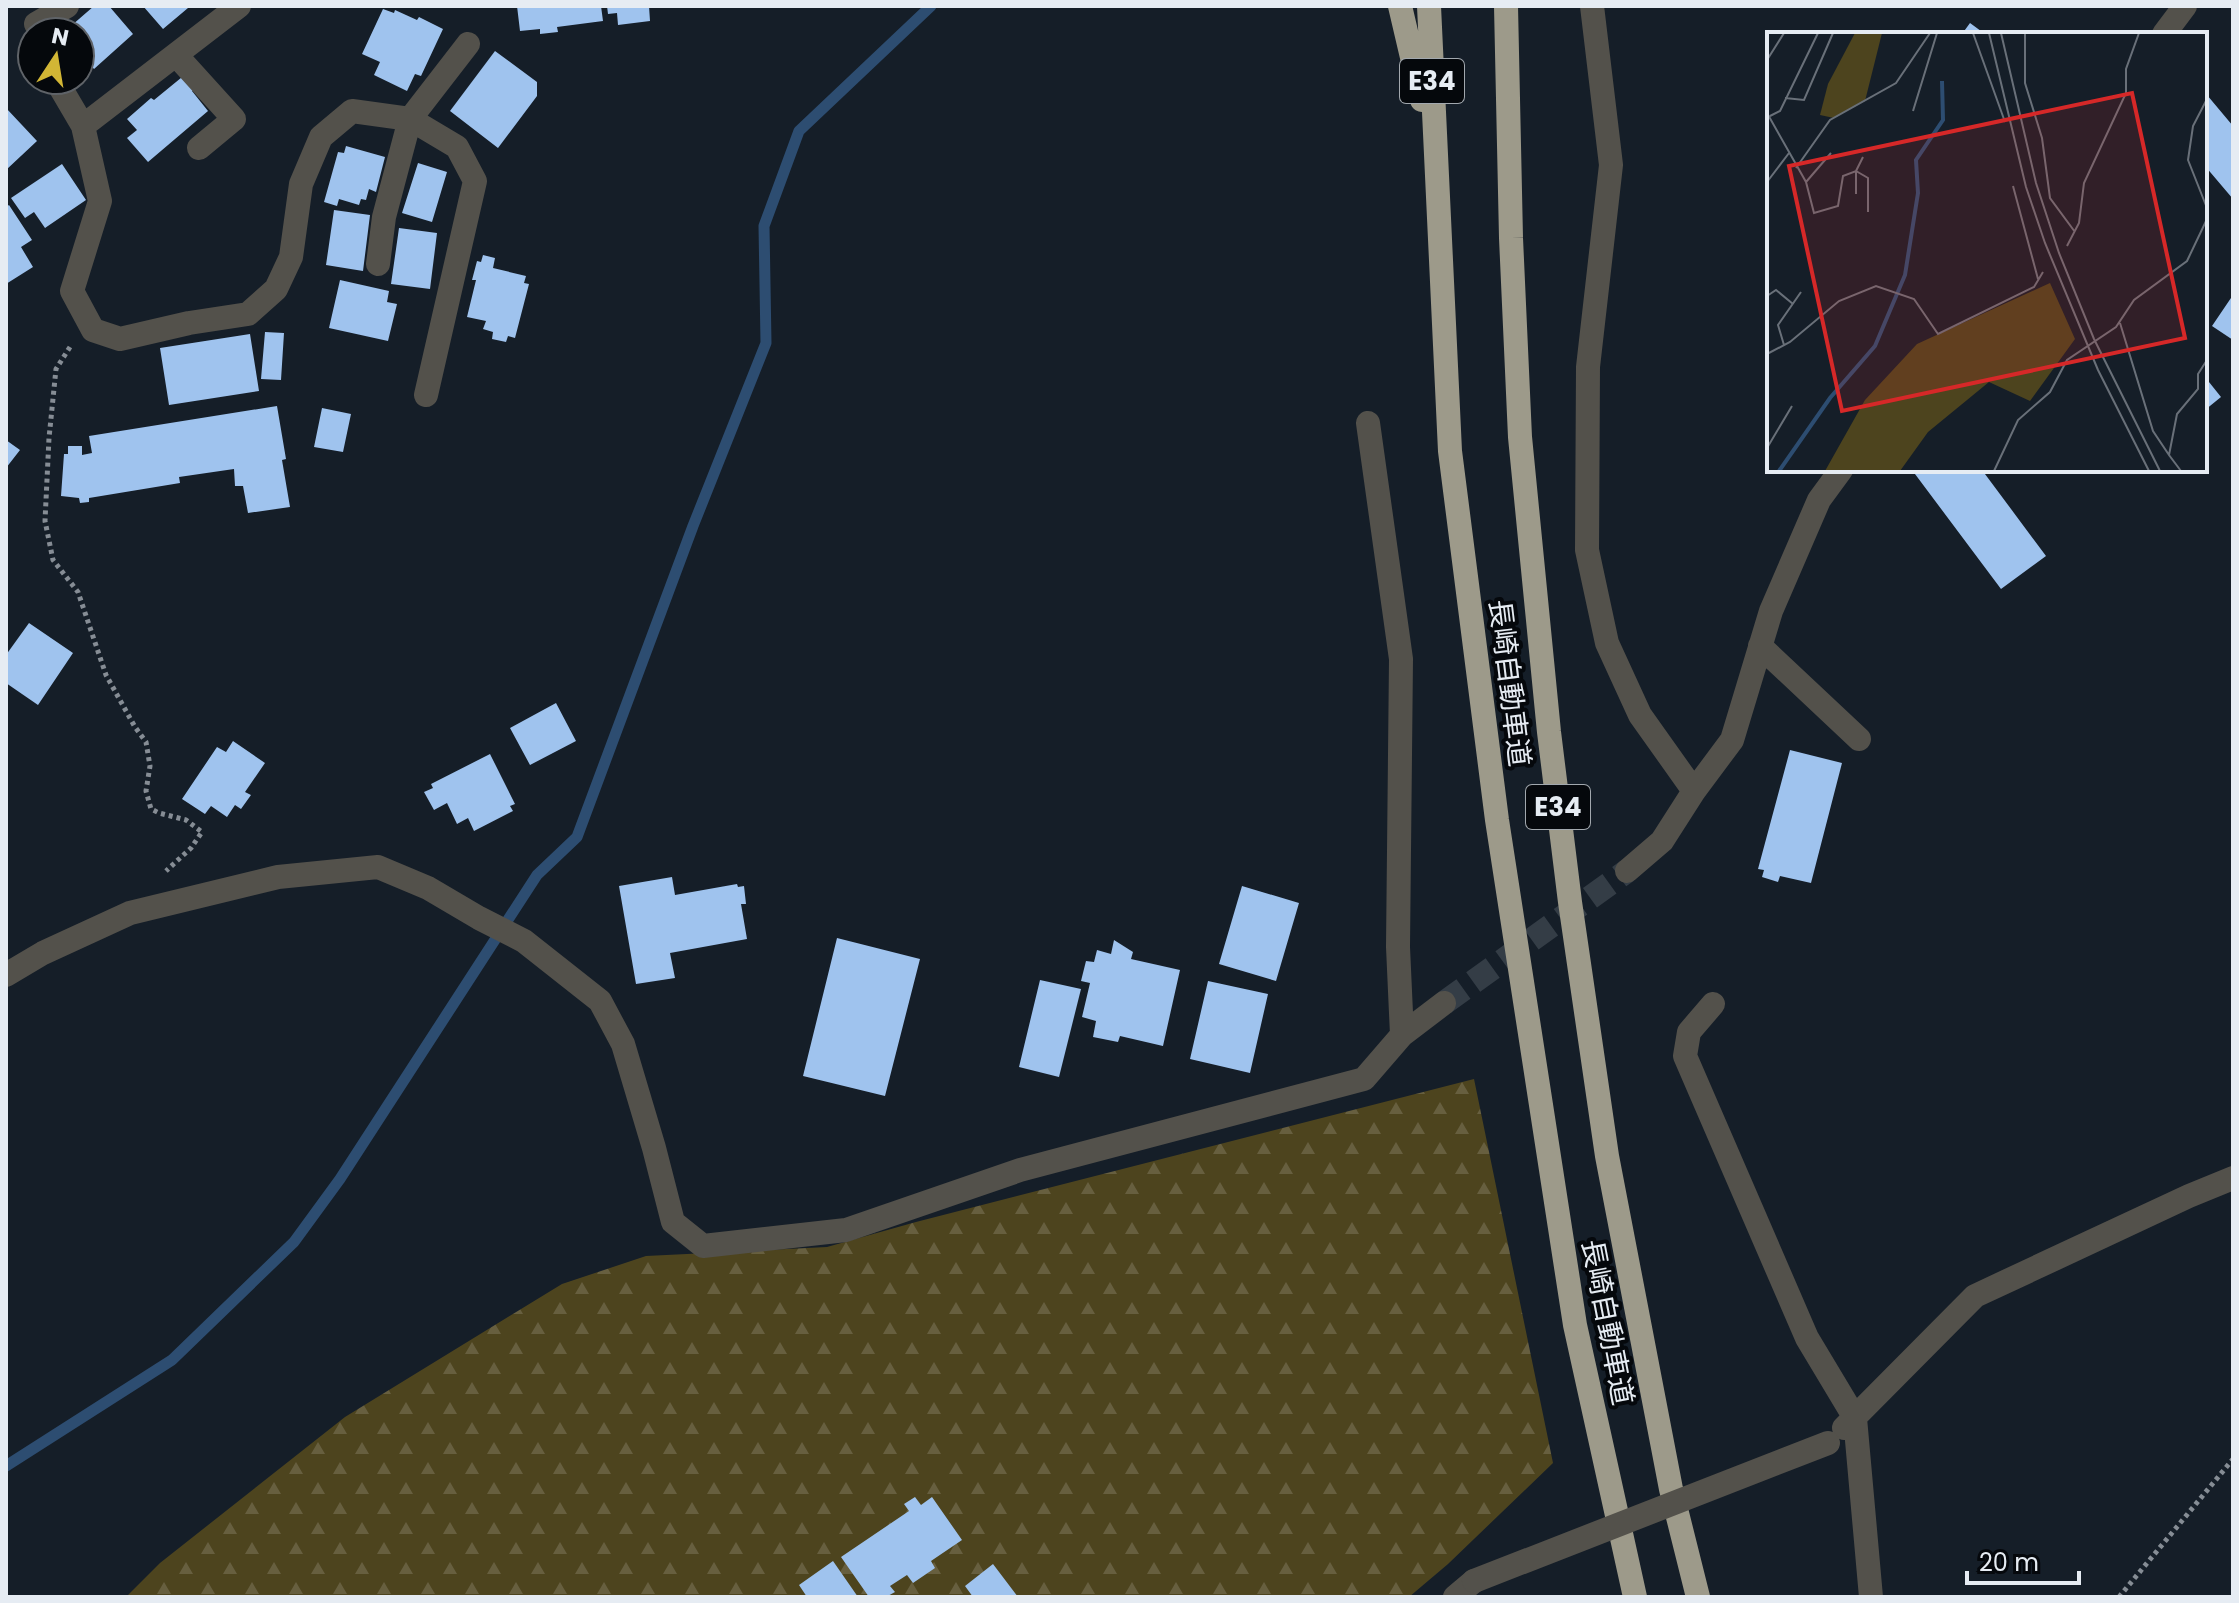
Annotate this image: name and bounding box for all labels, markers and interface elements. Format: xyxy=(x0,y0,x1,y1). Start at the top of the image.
north arrow xyxy=(16,16,96,96)
text: N xyxy=(49,20,71,54)
inset map xyxy=(1767,32,2207,472)
road number: E34 xyxy=(1400,59,1464,103)
street label: 長崎自動車道 xyxy=(1480,597,1539,769)
road number: E34 xyxy=(1526,785,1590,829)
street label: 長崎自動車道 xyxy=(1572,1236,1643,1408)
scale bar xyxy=(1967,1535,2079,1585)
text: 20 m xyxy=(1979,1546,2039,1579)

